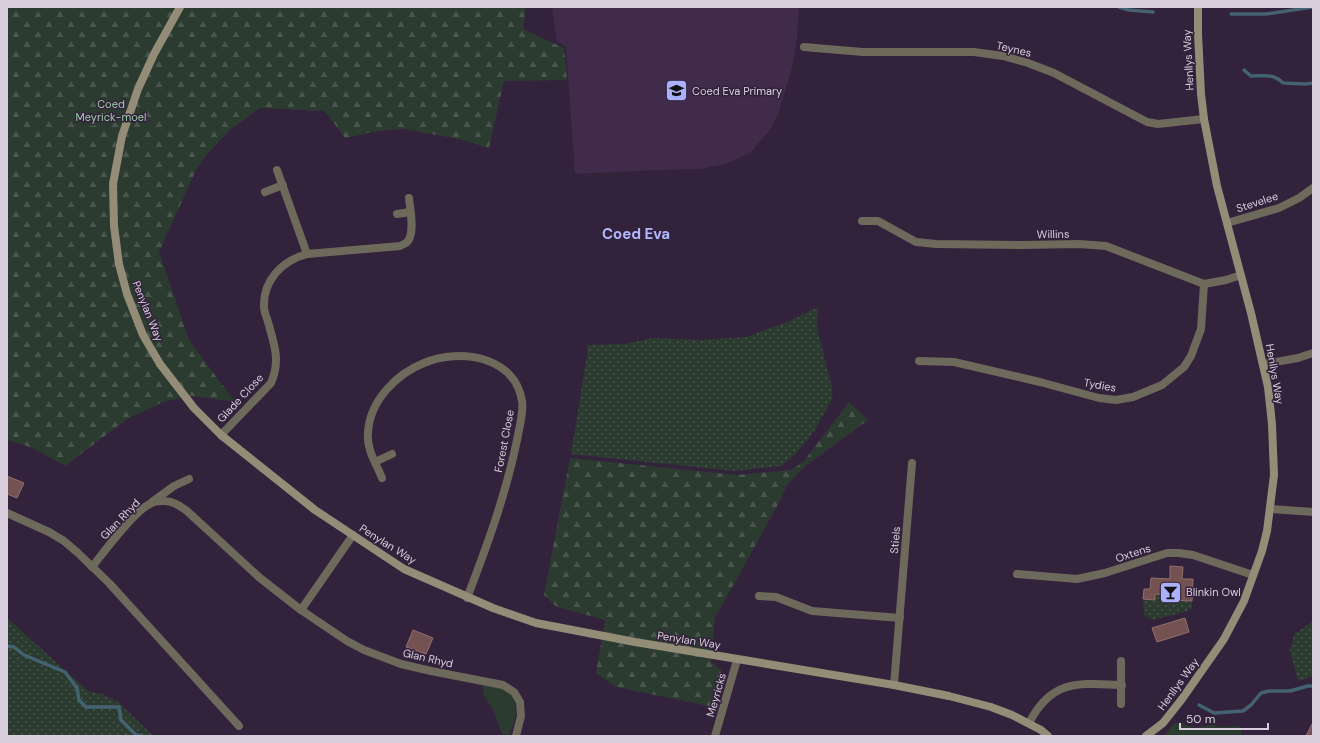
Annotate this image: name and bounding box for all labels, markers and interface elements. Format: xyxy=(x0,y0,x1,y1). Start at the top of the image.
street label: Henllys Way xyxy=(1179,29,1197,91)
street label: Teynes xyxy=(995,38,1033,60)
school or university icon: Coed Eva Primary xyxy=(664,78,690,104)
place label: Coed Eva Primary xyxy=(692,84,782,98)
park label: Coed Meyrick-moel xyxy=(76,97,146,124)
street label: Stevelee xyxy=(1234,189,1280,215)
district label: Coed Eva xyxy=(602,224,670,244)
street label: Willins xyxy=(1037,227,1069,241)
street label: Penylan Way xyxy=(129,279,167,343)
street label: Henllys Way xyxy=(1263,343,1287,405)
street label: Glade Close xyxy=(214,371,266,425)
street label: Tydies xyxy=(1083,375,1117,395)
street label: Forest Close xyxy=(491,409,517,473)
street label: Glan Rhyd xyxy=(97,496,143,542)
street label: Penylan Way xyxy=(357,521,419,567)
street label: Stiels xyxy=(887,526,903,554)
street label: Oxtens xyxy=(1114,541,1152,565)
bar icon: Blinkin Owl xyxy=(1157,579,1183,605)
place label: Blinkin Owl xyxy=(1186,585,1241,599)
street label: Penylan Way xyxy=(656,628,722,652)
street label: Glan Rhyd xyxy=(401,645,455,671)
street label: Henllys Way xyxy=(1154,655,1202,713)
street label: Meyricks xyxy=(703,671,729,719)
scale bar xyxy=(1180,705,1268,731)
text: 50 m xyxy=(1186,711,1215,727)

